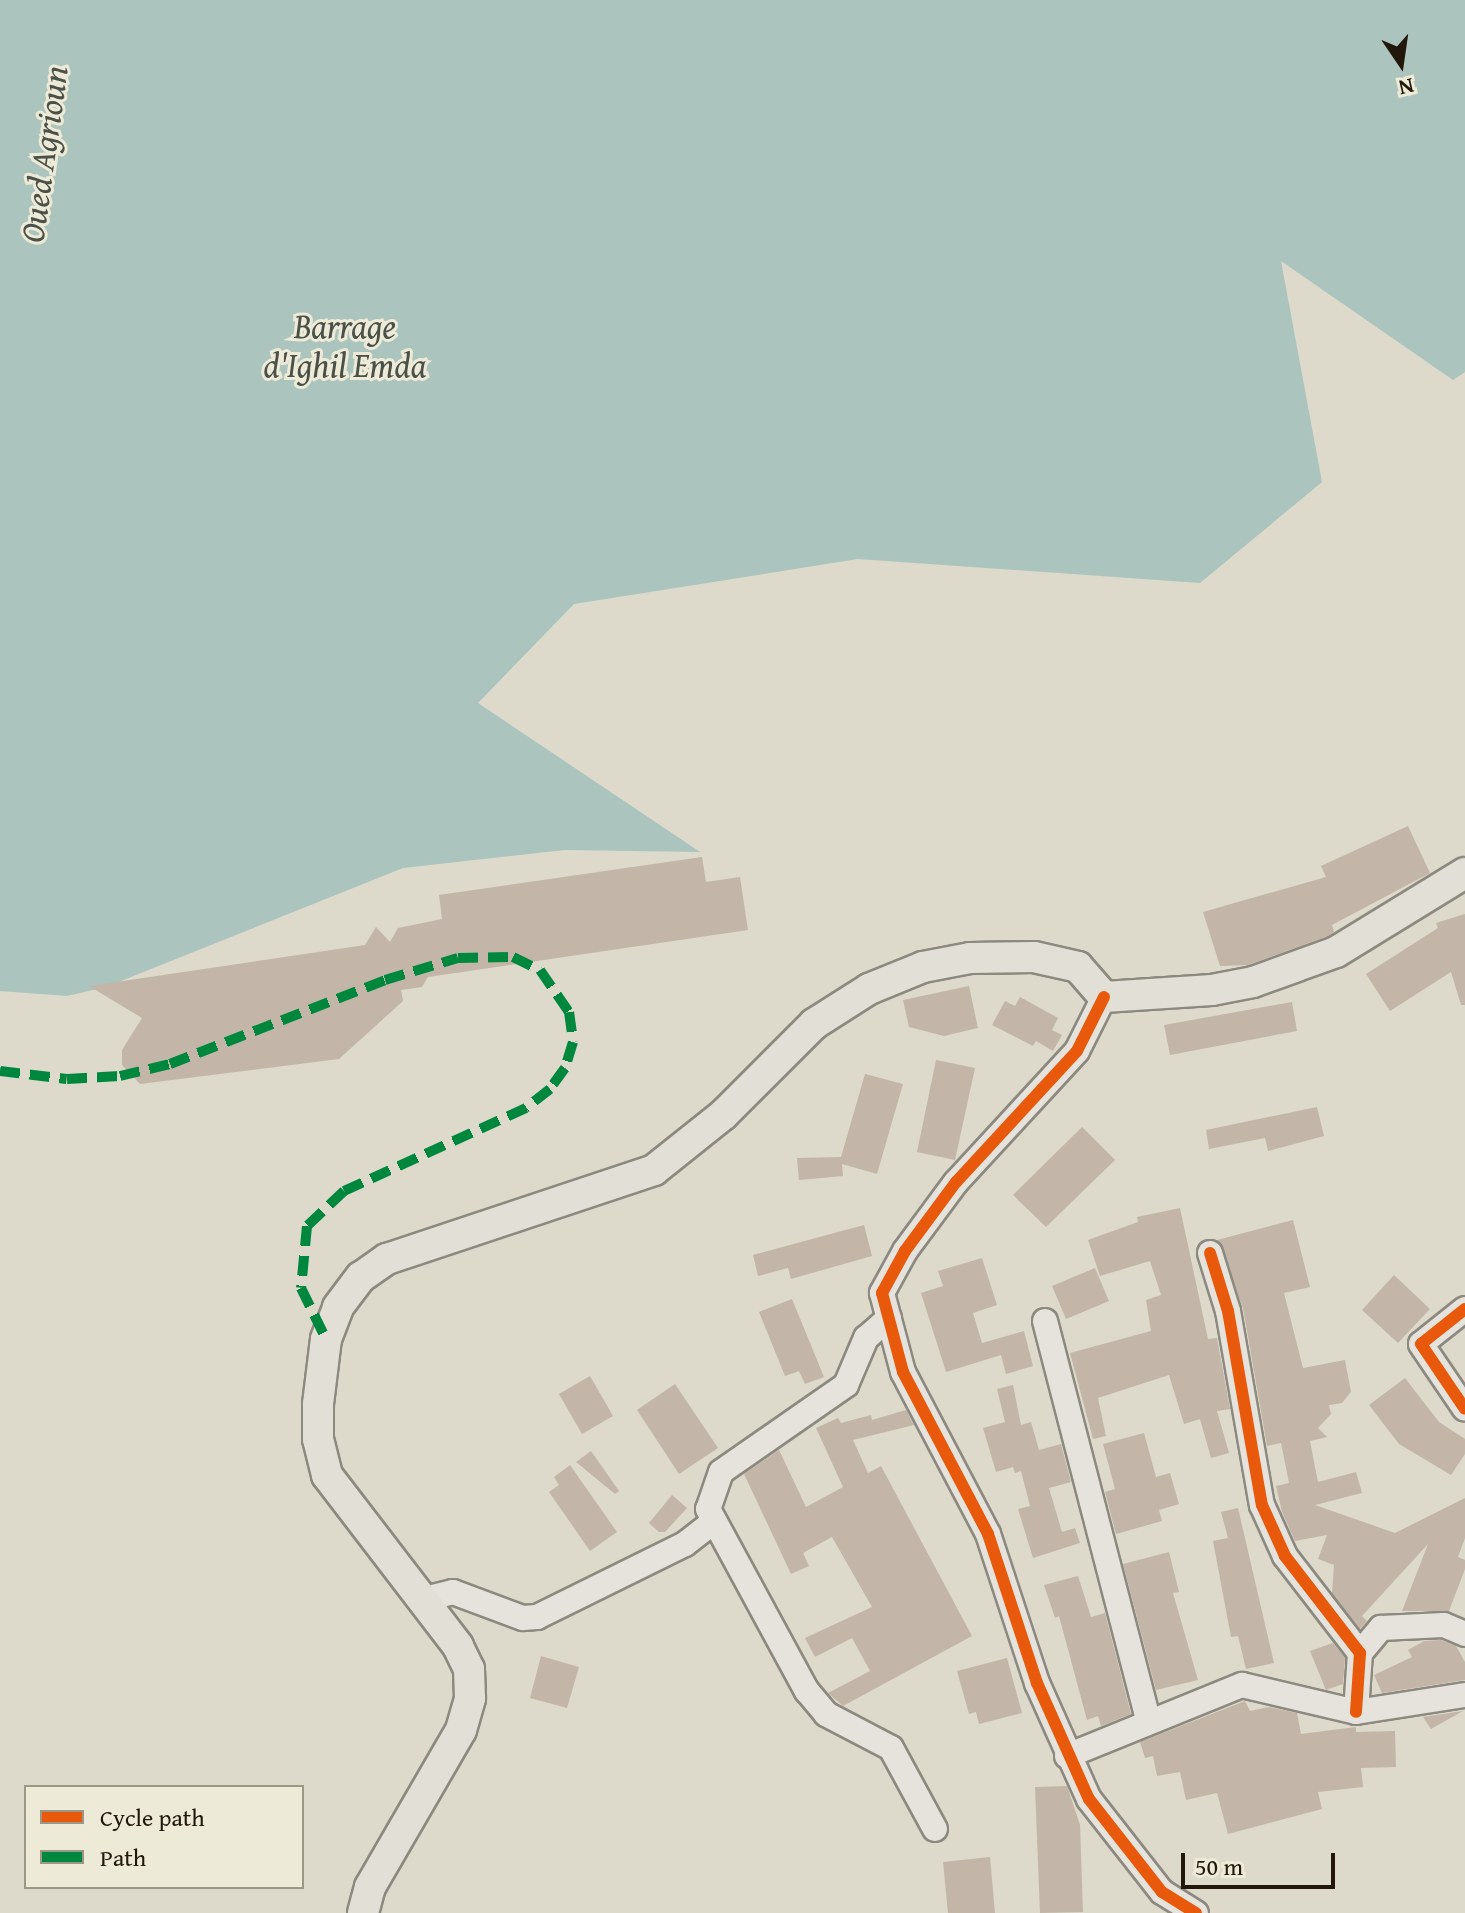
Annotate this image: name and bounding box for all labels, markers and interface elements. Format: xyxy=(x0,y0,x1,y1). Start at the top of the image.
north arrow xyxy=(1361,24,1441,104)
water label: Oued Agrioun xyxy=(10,63,76,245)
text: N xyxy=(1396,70,1417,105)
water label: Barrage d'Ighil Emda xyxy=(264,305,426,384)
legend xyxy=(24,1785,304,1889)
text: Cycle path xyxy=(100,1800,205,1835)
scale bar xyxy=(1185,1837,1339,1887)
text: Path xyxy=(100,1840,146,1875)
text: 50 m xyxy=(1195,1849,1243,1884)

